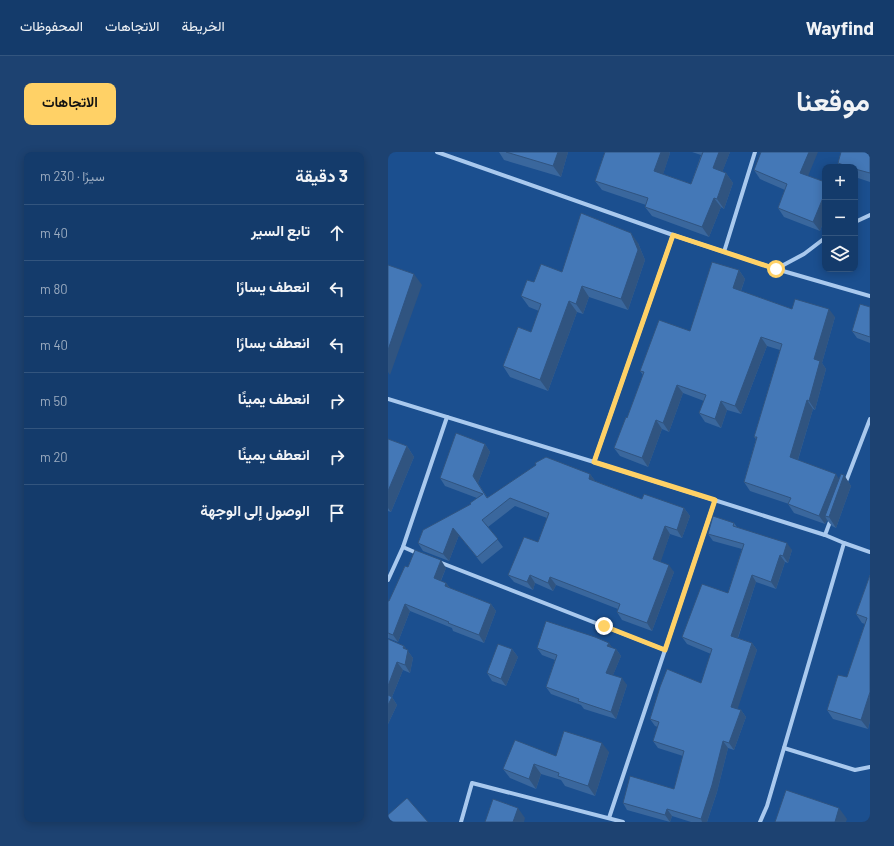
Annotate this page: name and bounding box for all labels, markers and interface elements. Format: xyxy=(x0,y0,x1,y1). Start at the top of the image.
text: Wayfind xyxy=(806,16,874,39)
text: المحفوظات xyxy=(20,17,83,34)
text: الاتجاهات xyxy=(105,17,159,34)
text: الخريطة xyxy=(181,17,225,34)
button: الاتجاهات xyxy=(24,83,116,125)
text: موقعنا xyxy=(796,83,870,117)
map controls xyxy=(822,164,858,272)
button: + xyxy=(822,164,858,200)
text: 3 دقيقة xyxy=(295,165,348,185)
text: سيرًا · 230 m xyxy=(40,168,105,184)
button: − xyxy=(822,200,858,236)
text: تابع السير xyxy=(251,221,310,239)
icon: ahead xyxy=(326,222,348,244)
text: 40 m xyxy=(40,225,68,241)
button: layers xyxy=(822,236,858,272)
route start xyxy=(767,260,785,278)
text: انعطف يسارًا xyxy=(236,277,310,295)
icon: left xyxy=(326,278,348,300)
text: 80 m xyxy=(40,281,68,297)
text: انعطف يسارًا xyxy=(236,333,310,351)
icon: left xyxy=(326,334,348,356)
text: 40 m xyxy=(40,337,68,353)
text: انعطف يمينًا xyxy=(238,389,310,407)
icon: right xyxy=(326,390,348,412)
text: 50 m xyxy=(40,393,67,409)
text: انعطف يمينًا xyxy=(238,445,310,463)
icon: right xyxy=(326,446,348,468)
text: 20 m xyxy=(40,449,68,465)
text: الوصول إلى الوجهة xyxy=(200,501,310,519)
icon: arrive xyxy=(326,502,348,524)
route end xyxy=(595,617,613,635)

